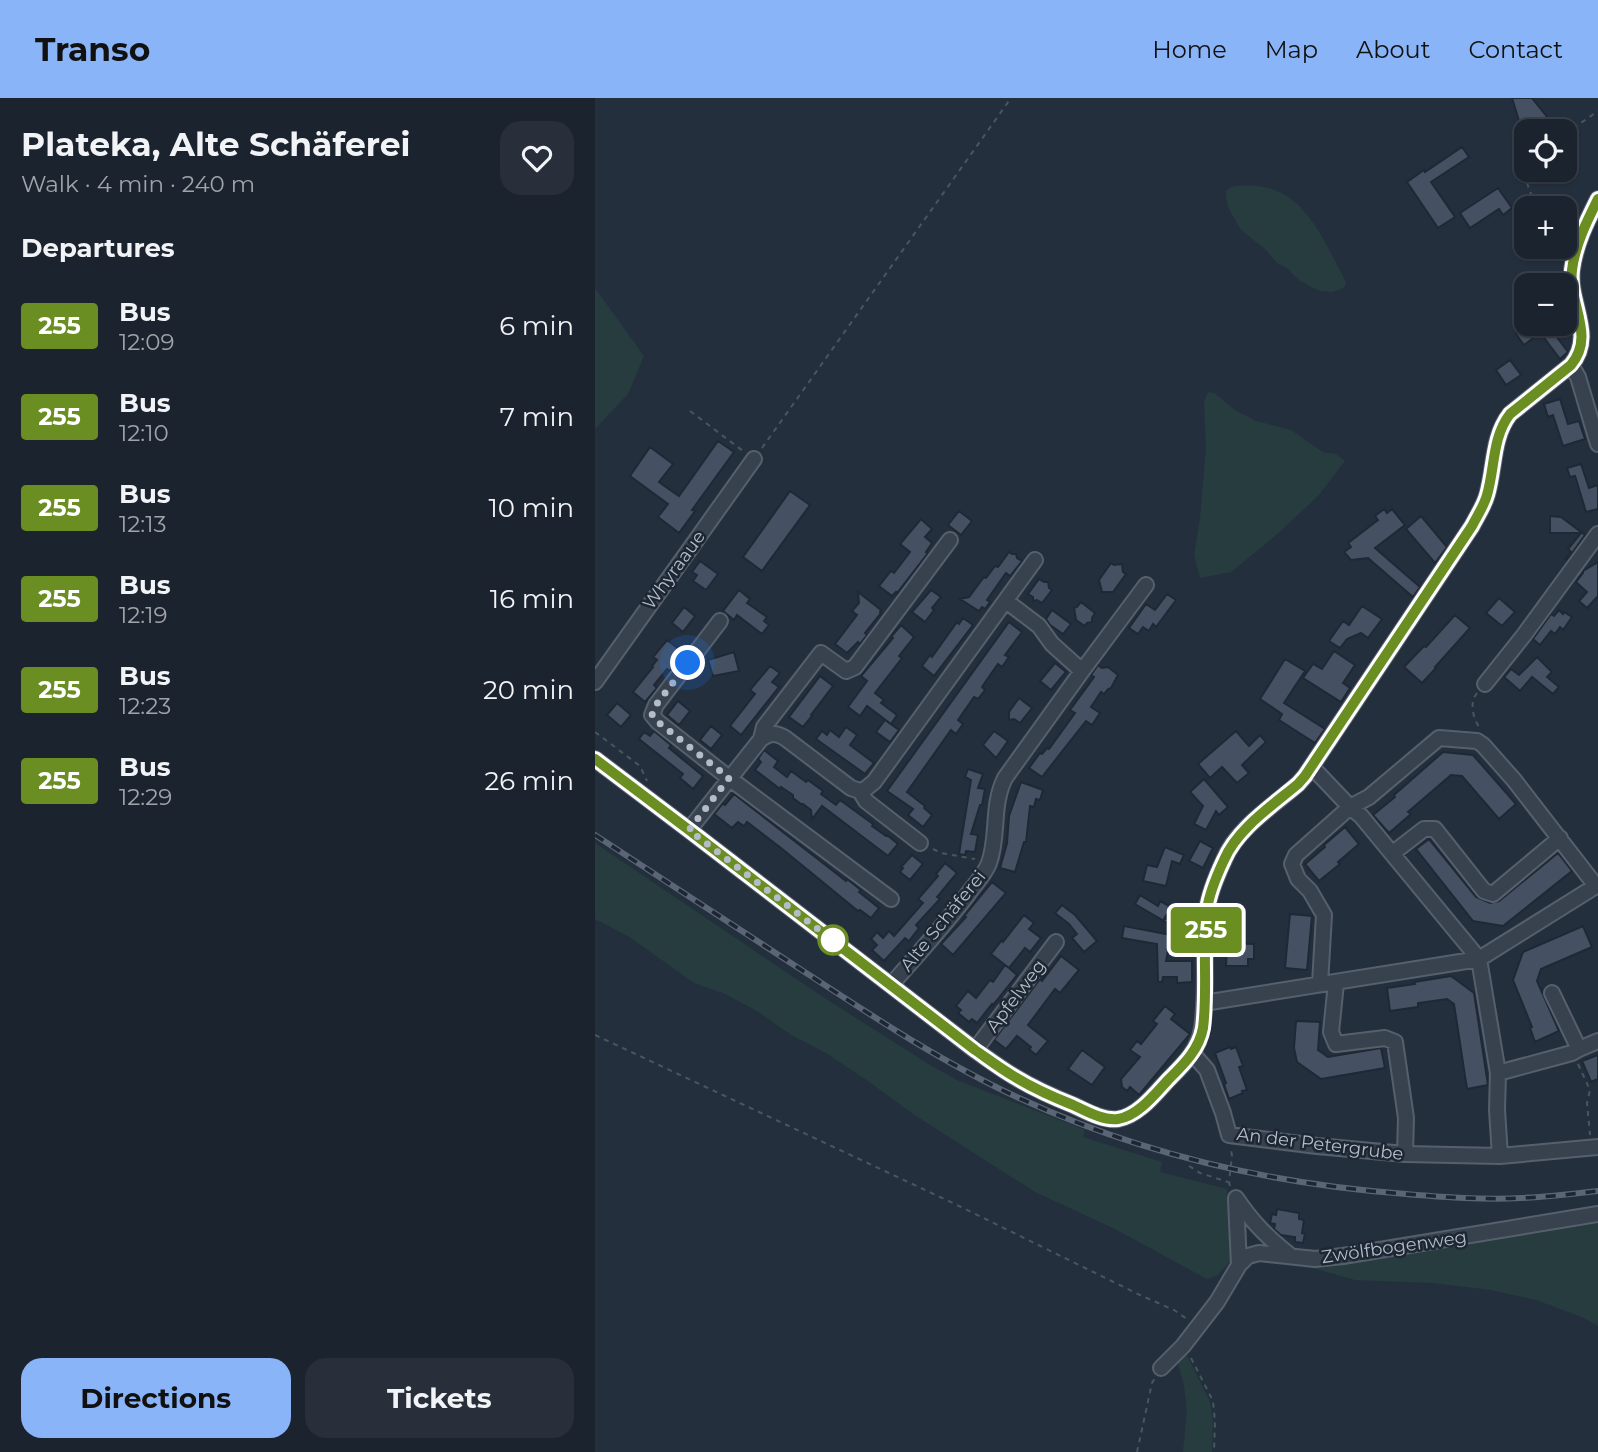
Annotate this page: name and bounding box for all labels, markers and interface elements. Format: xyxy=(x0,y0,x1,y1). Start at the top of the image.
text: Transo xyxy=(35,29,150,69)
text: Home xyxy=(1152,35,1227,64)
text: Map xyxy=(1265,35,1318,64)
text: About xyxy=(1356,35,1430,64)
text: Contact xyxy=(1468,35,1563,64)
map controls xyxy=(1514,119,1577,336)
button: locate xyxy=(1514,119,1577,182)
button: heart xyxy=(500,121,574,195)
text: Plateka, Alte Schäferei xyxy=(21,124,411,164)
text: Walk · 4 min · 240 m xyxy=(21,170,255,198)
button: + xyxy=(1514,196,1577,259)
text: Departures xyxy=(21,232,175,264)
button: − xyxy=(1514,273,1577,336)
text: Bus xyxy=(119,296,171,328)
text: 6 min xyxy=(499,310,574,342)
text: 255 xyxy=(38,311,81,340)
text: 12:09 xyxy=(119,328,174,356)
text: Bus xyxy=(119,387,171,419)
text: 7 min xyxy=(500,401,574,433)
text: 255 xyxy=(38,402,81,431)
text: 12:10 xyxy=(119,419,169,447)
text: Bus xyxy=(119,478,171,510)
text: 10 min xyxy=(488,492,574,524)
text: 255 xyxy=(38,493,81,522)
text: 12:13 xyxy=(119,510,167,538)
street label: Whyraaue xyxy=(638,526,710,614)
text: Bus xyxy=(119,569,171,601)
text: 16 min xyxy=(490,583,574,615)
text: 255 xyxy=(38,584,81,613)
text: 12:19 xyxy=(119,601,168,629)
your location xyxy=(670,645,705,680)
text: Bus xyxy=(119,660,171,692)
text: 20 min xyxy=(483,674,574,706)
text: 255 xyxy=(38,675,81,704)
text: 12:23 xyxy=(119,692,171,720)
text: Bus xyxy=(119,751,171,783)
text: 26 min xyxy=(484,765,574,797)
text: 255 xyxy=(38,766,81,795)
text: 12:29 xyxy=(119,783,172,811)
street label: Alte Schäferei xyxy=(896,866,990,976)
line badge: 255 xyxy=(1166,907,1246,953)
text: 255 xyxy=(1185,915,1227,944)
unlabelled marker xyxy=(818,925,848,955)
street label: Apfelweg xyxy=(981,955,1051,1037)
street label: An der Petergrube xyxy=(1235,1123,1405,1165)
street label: Zwölfbogenweg xyxy=(1320,1226,1468,1268)
button: Directions xyxy=(21,1358,291,1438)
button: Tickets xyxy=(305,1358,574,1438)

